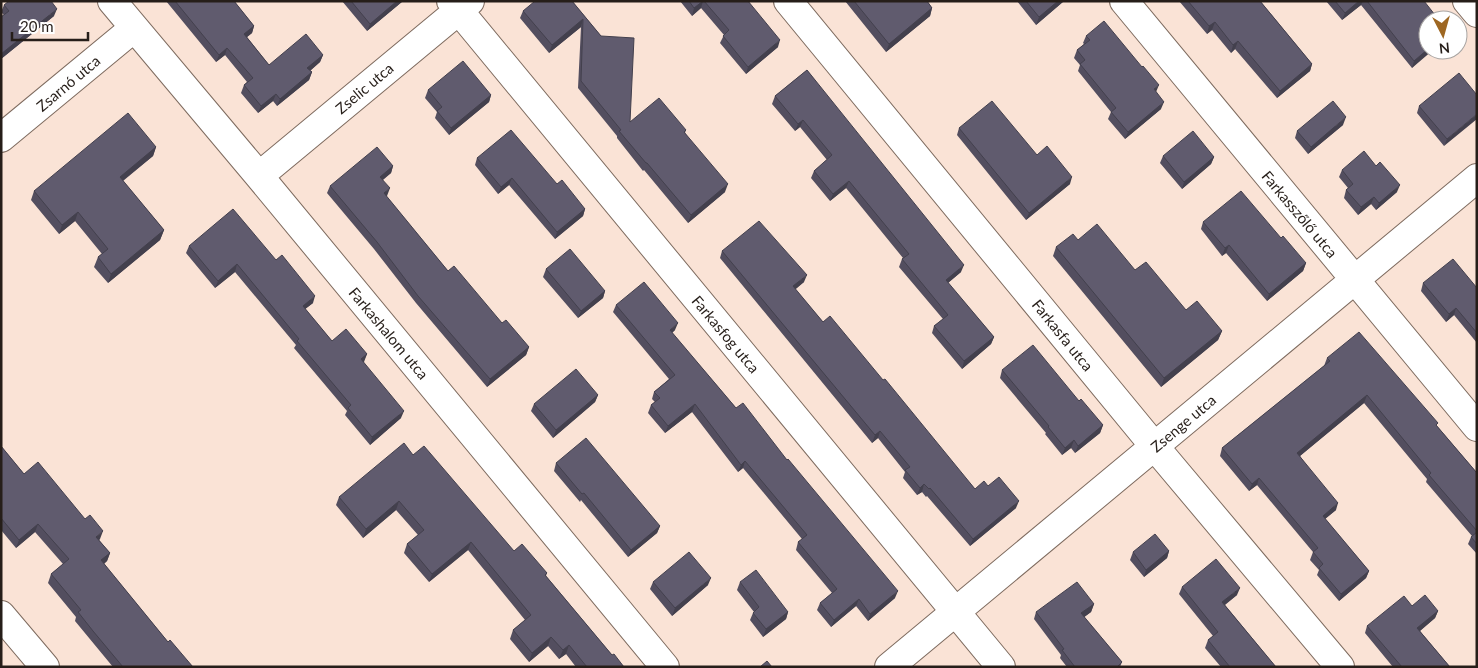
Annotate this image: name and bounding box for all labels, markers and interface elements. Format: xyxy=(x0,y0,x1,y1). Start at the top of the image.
scale bar xyxy=(12,10,89,42)
north arrow xyxy=(1418,10,1468,60)
text: 20 m xyxy=(20,17,54,35)
text: N xyxy=(1438,39,1451,57)
street label: Zsarnó utca xyxy=(33,51,103,115)
street label: Zselic utca xyxy=(331,59,397,117)
street label: Farkasszőlő utca xyxy=(1258,167,1342,261)
street label: Farkashalom utca xyxy=(345,283,433,383)
street label: Farkasfog utca xyxy=(688,292,764,376)
street label: Farkasfa utca xyxy=(1029,296,1097,374)
street label: Zsenge utca xyxy=(1147,391,1219,455)

